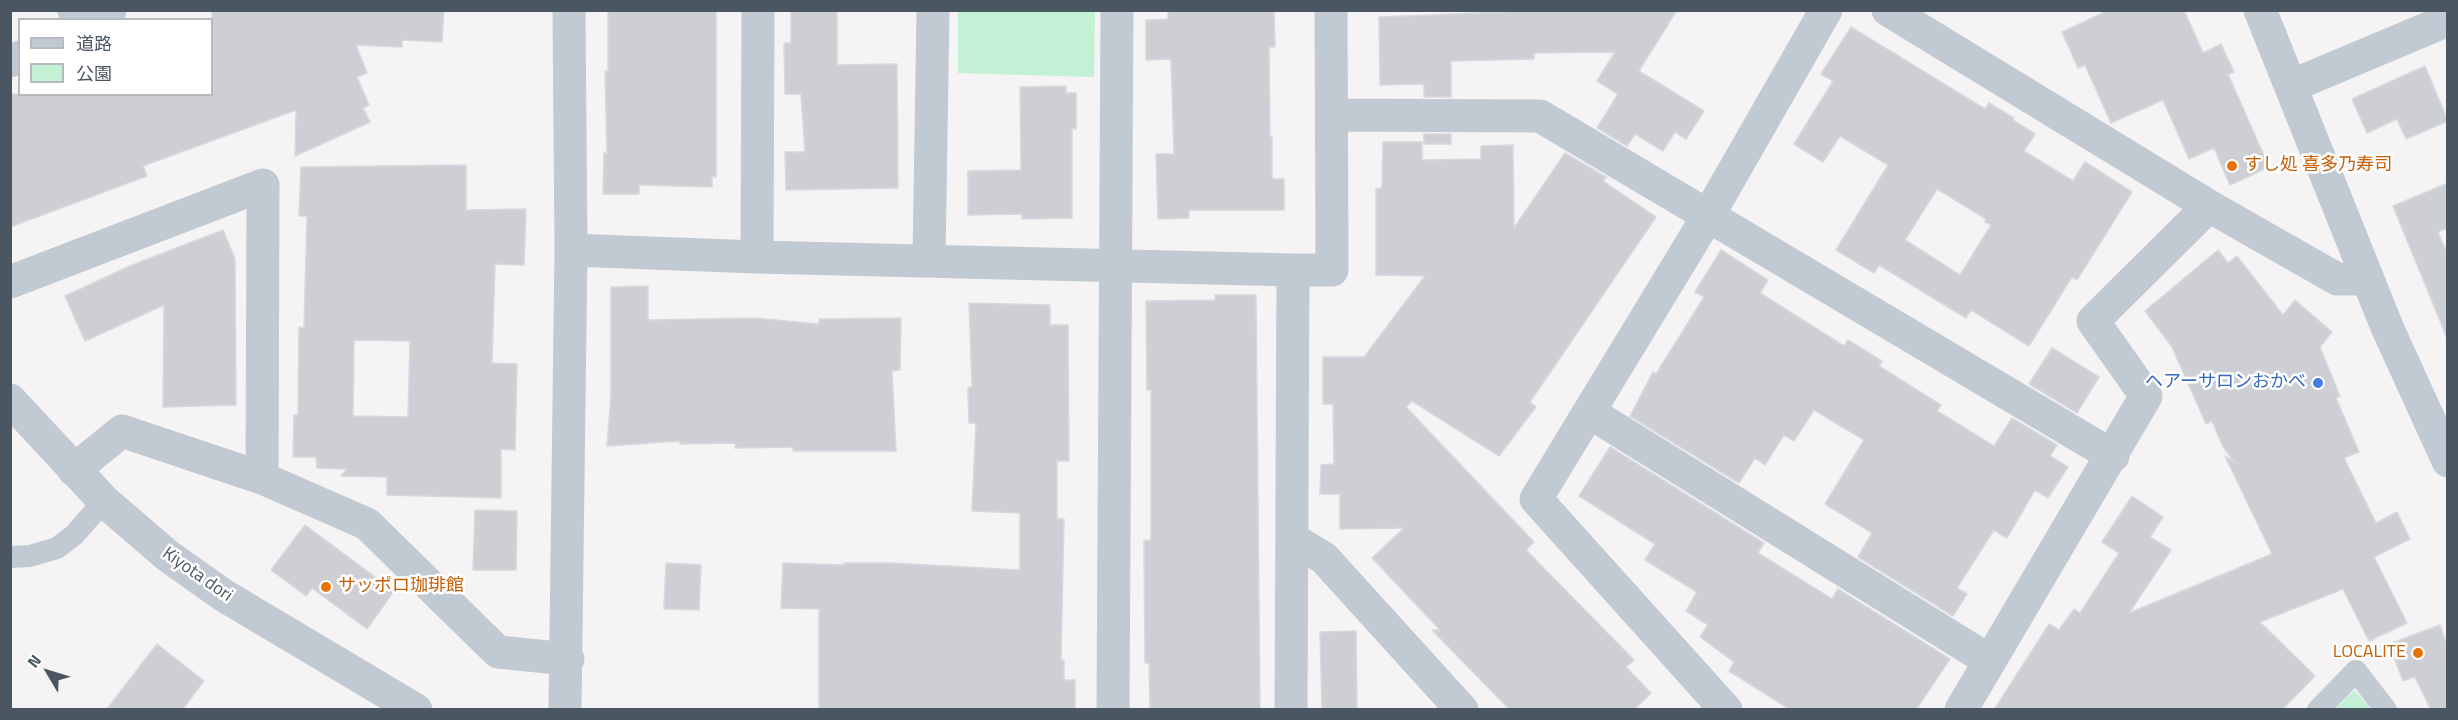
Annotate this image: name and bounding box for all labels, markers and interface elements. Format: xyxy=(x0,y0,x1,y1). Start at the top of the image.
legend xyxy=(18,18,213,96)
text: 道路 xyxy=(76,30,112,57)
text: 公園 xyxy=(76,60,112,87)
place label: すし処 喜多乃寿司 xyxy=(2244,155,2392,177)
marker: すし処 喜多乃寿司 xyxy=(2225,159,2239,173)
place label: ヘアーサロンおかべ xyxy=(2145,372,2306,394)
marker: ヘアーサロンおかべ xyxy=(2311,376,2325,390)
street label: Kiyota dori xyxy=(158,543,236,607)
place label: サッポロ珈琲館 xyxy=(338,576,464,598)
marker: サッポロ珈琲館 xyxy=(319,580,333,594)
north arrow xyxy=(18,642,78,702)
place label: LOCALITE xyxy=(2333,642,2406,664)
marker: LOCALITE xyxy=(2411,646,2425,660)
text: N xyxy=(21,649,47,673)

